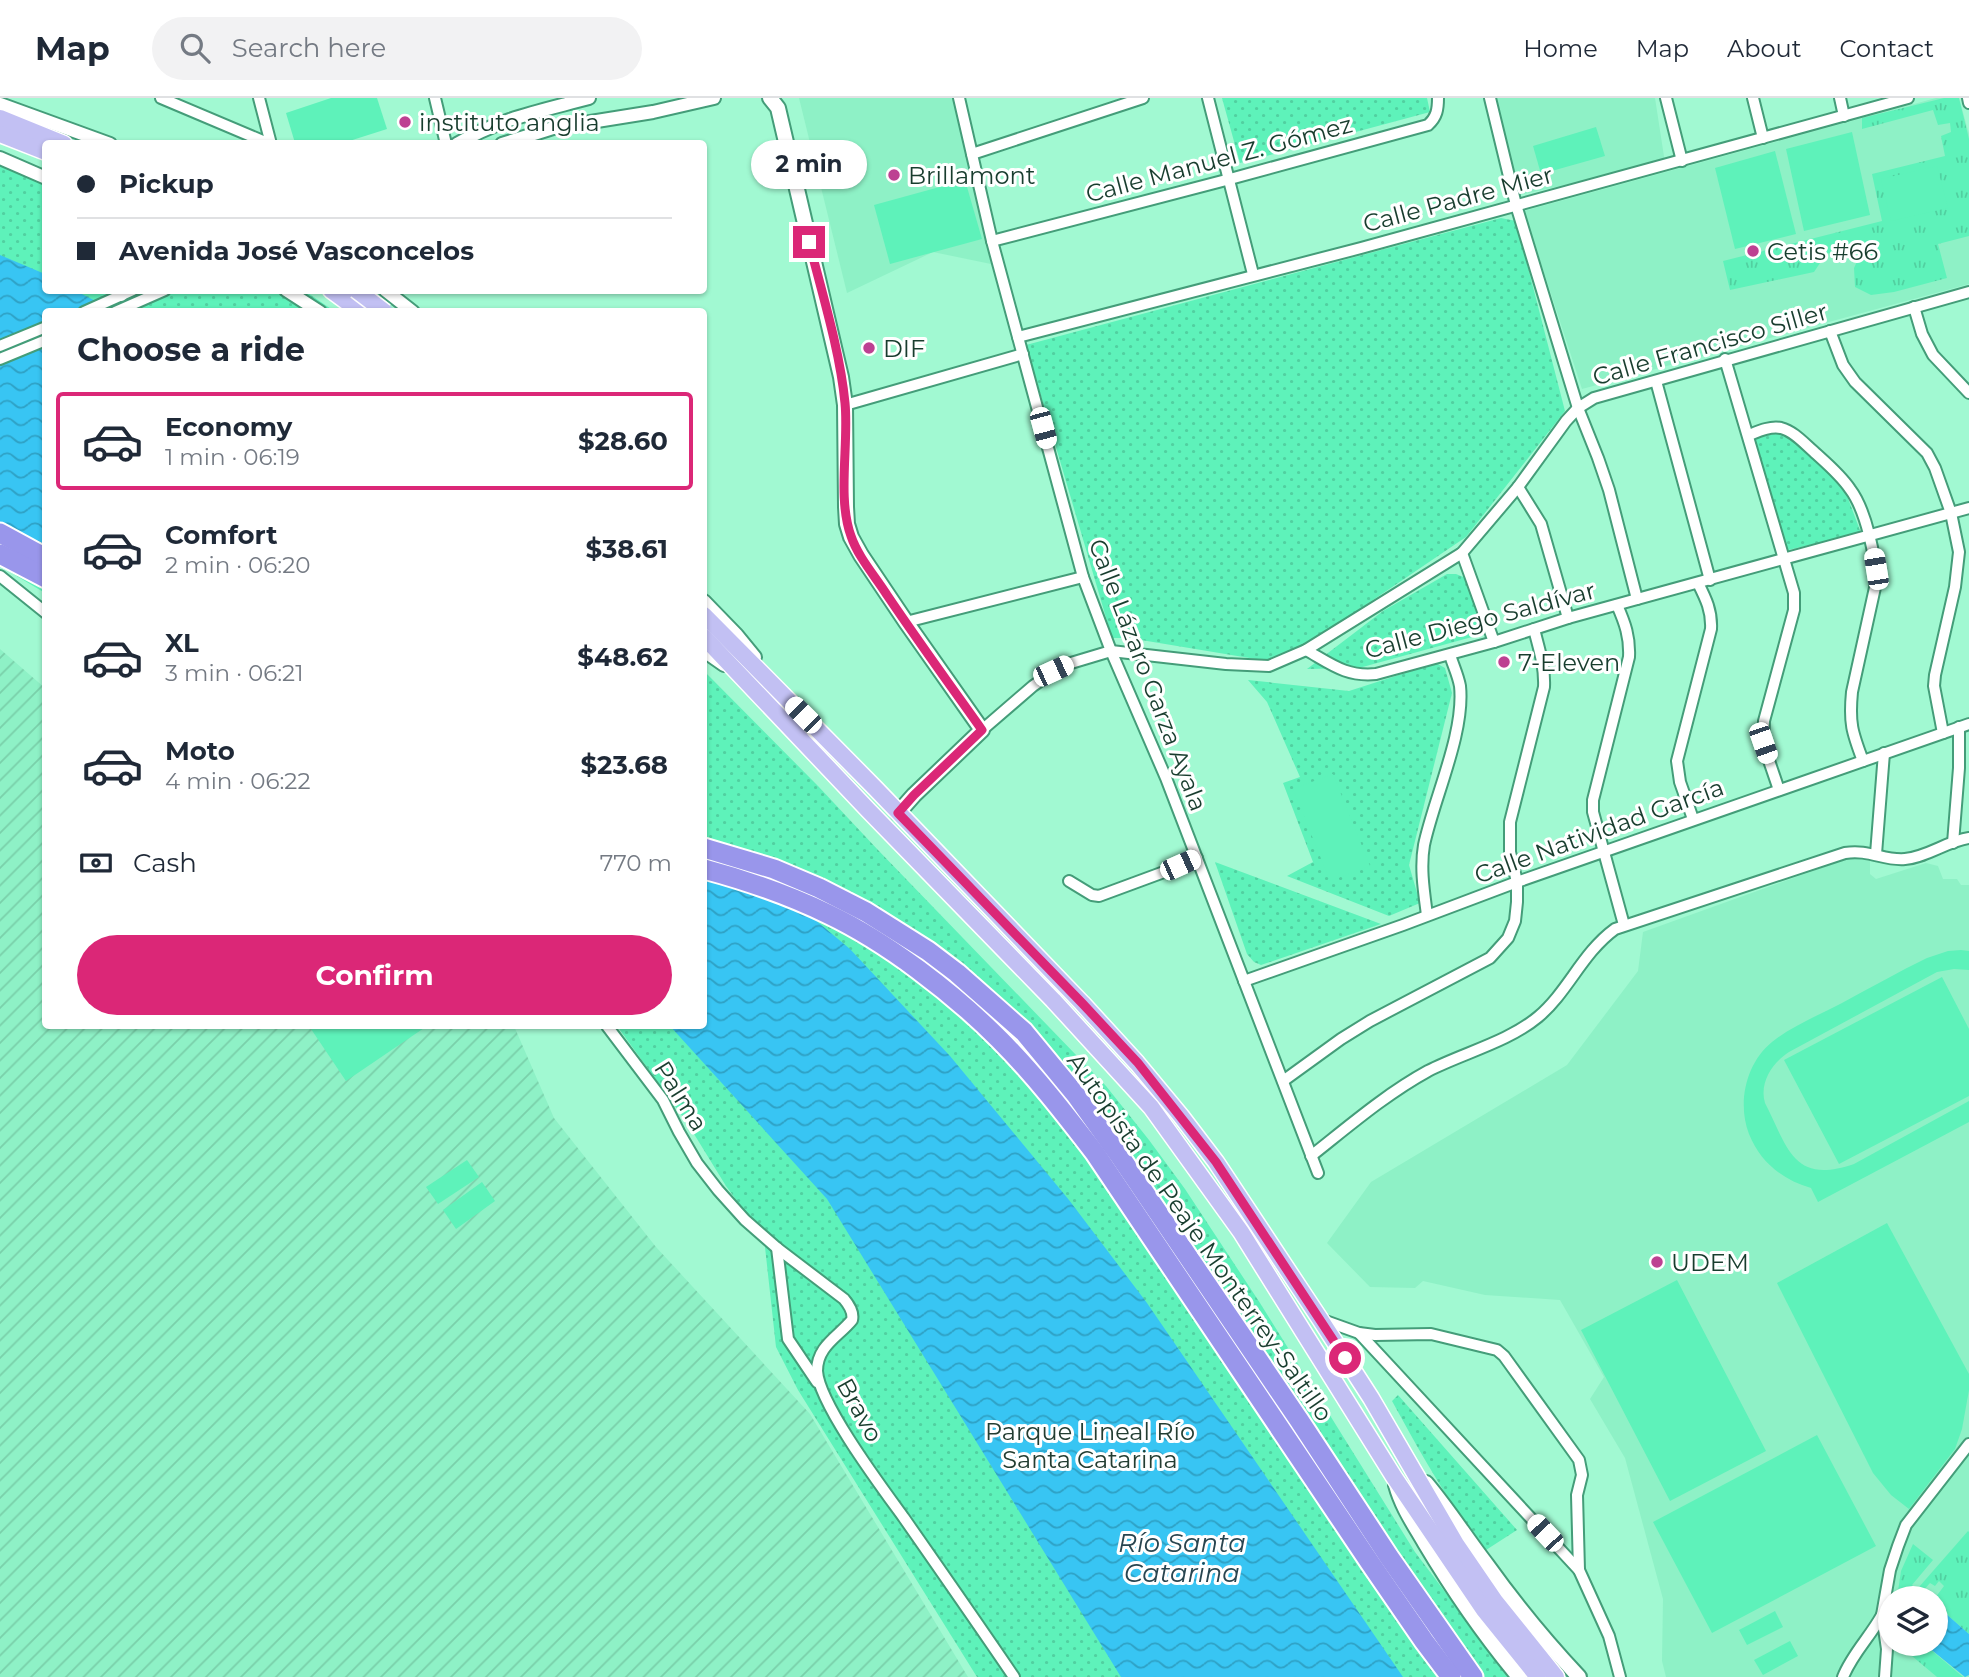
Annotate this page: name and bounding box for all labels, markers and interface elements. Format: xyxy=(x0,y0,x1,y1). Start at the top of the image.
search box xyxy=(152,17,642,80)
text: Map xyxy=(35,28,110,68)
icon: search xyxy=(176,29,214,67)
text: Search here xyxy=(232,32,386,64)
text: Home xyxy=(1523,34,1598,63)
text: Map xyxy=(1636,34,1689,63)
text: About xyxy=(1727,34,1801,63)
text: Contact xyxy=(1839,34,1934,63)
place label: instituto anglia xyxy=(419,108,600,137)
street label: Calle Manuel Z. Gómez xyxy=(1083,109,1355,209)
marker: instituto anglia xyxy=(397,114,413,130)
callout: 2 min xyxy=(751,141,867,190)
text: 2 min xyxy=(775,150,843,178)
street label: Calle Padre Mier xyxy=(1360,160,1556,238)
place label: Brillamont xyxy=(908,161,1036,190)
marker: Brillamont xyxy=(886,167,902,183)
text: Pickup xyxy=(119,168,214,200)
route end xyxy=(793,226,825,258)
text: Avenida José Vasconcelos xyxy=(119,235,474,267)
place label: Cetis #66 xyxy=(1767,237,1878,266)
marker: Cetis #66 xyxy=(1745,243,1761,259)
street label: Calle Francisco Siller xyxy=(1589,297,1831,391)
text: Choose a ride xyxy=(77,330,305,369)
place label: DIF xyxy=(883,334,925,363)
marker: DIF xyxy=(861,340,877,356)
car xyxy=(1028,405,1059,451)
icon: car xyxy=(81,410,144,473)
text: Economy xyxy=(165,411,292,443)
text: $28.60 xyxy=(578,425,668,457)
text: 1 min · 06:19 xyxy=(165,443,300,471)
icon: car xyxy=(81,518,144,581)
text: Comfort xyxy=(165,519,277,551)
text: $38.61 xyxy=(585,533,668,565)
street label: Calle Lázaro Garza Ayala xyxy=(1083,535,1213,815)
car xyxy=(1863,547,1890,591)
text: 2 min · 06:20 xyxy=(165,551,310,579)
street label: Calle Diego Saldívar xyxy=(1361,575,1599,665)
icon: car xyxy=(81,626,144,689)
text: XL xyxy=(165,627,199,659)
text: $48.62 xyxy=(577,641,668,673)
place label: 7-Eleven xyxy=(1518,648,1620,677)
car xyxy=(1030,653,1077,689)
marker: 7-Eleven xyxy=(1496,654,1512,670)
text: 3 min · 06:21 xyxy=(165,659,303,687)
car xyxy=(781,693,826,737)
car xyxy=(1747,720,1780,766)
icon: car xyxy=(81,734,144,797)
text: Moto xyxy=(165,735,235,767)
text: $23.68 xyxy=(580,749,668,781)
text: 4 min · 06:22 xyxy=(165,767,310,795)
street label: Calle Natividad García xyxy=(1470,772,1728,890)
icon: cash xyxy=(77,844,115,882)
text: Cash xyxy=(133,847,197,879)
car xyxy=(1157,847,1204,883)
text: 770 m xyxy=(600,849,672,877)
button: Confirm xyxy=(77,935,672,1015)
street label: Autopista de Peaje Monterrey-Saltillo xyxy=(1061,1047,1339,1427)
street label: Palma xyxy=(648,1056,714,1136)
place label: UDEM xyxy=(1671,1248,1749,1277)
marker: UDEM xyxy=(1649,1254,1665,1270)
route start xyxy=(1329,1342,1361,1374)
street label: Bravo xyxy=(831,1373,889,1447)
park label: Parque Lineal Río Santa Catarina xyxy=(985,1417,1195,1474)
car xyxy=(1523,1510,1568,1556)
water label: Río Santa Catarina xyxy=(1118,1527,1246,1589)
map controls xyxy=(1878,1586,1948,1656)
button: layers xyxy=(1878,1586,1948,1656)

